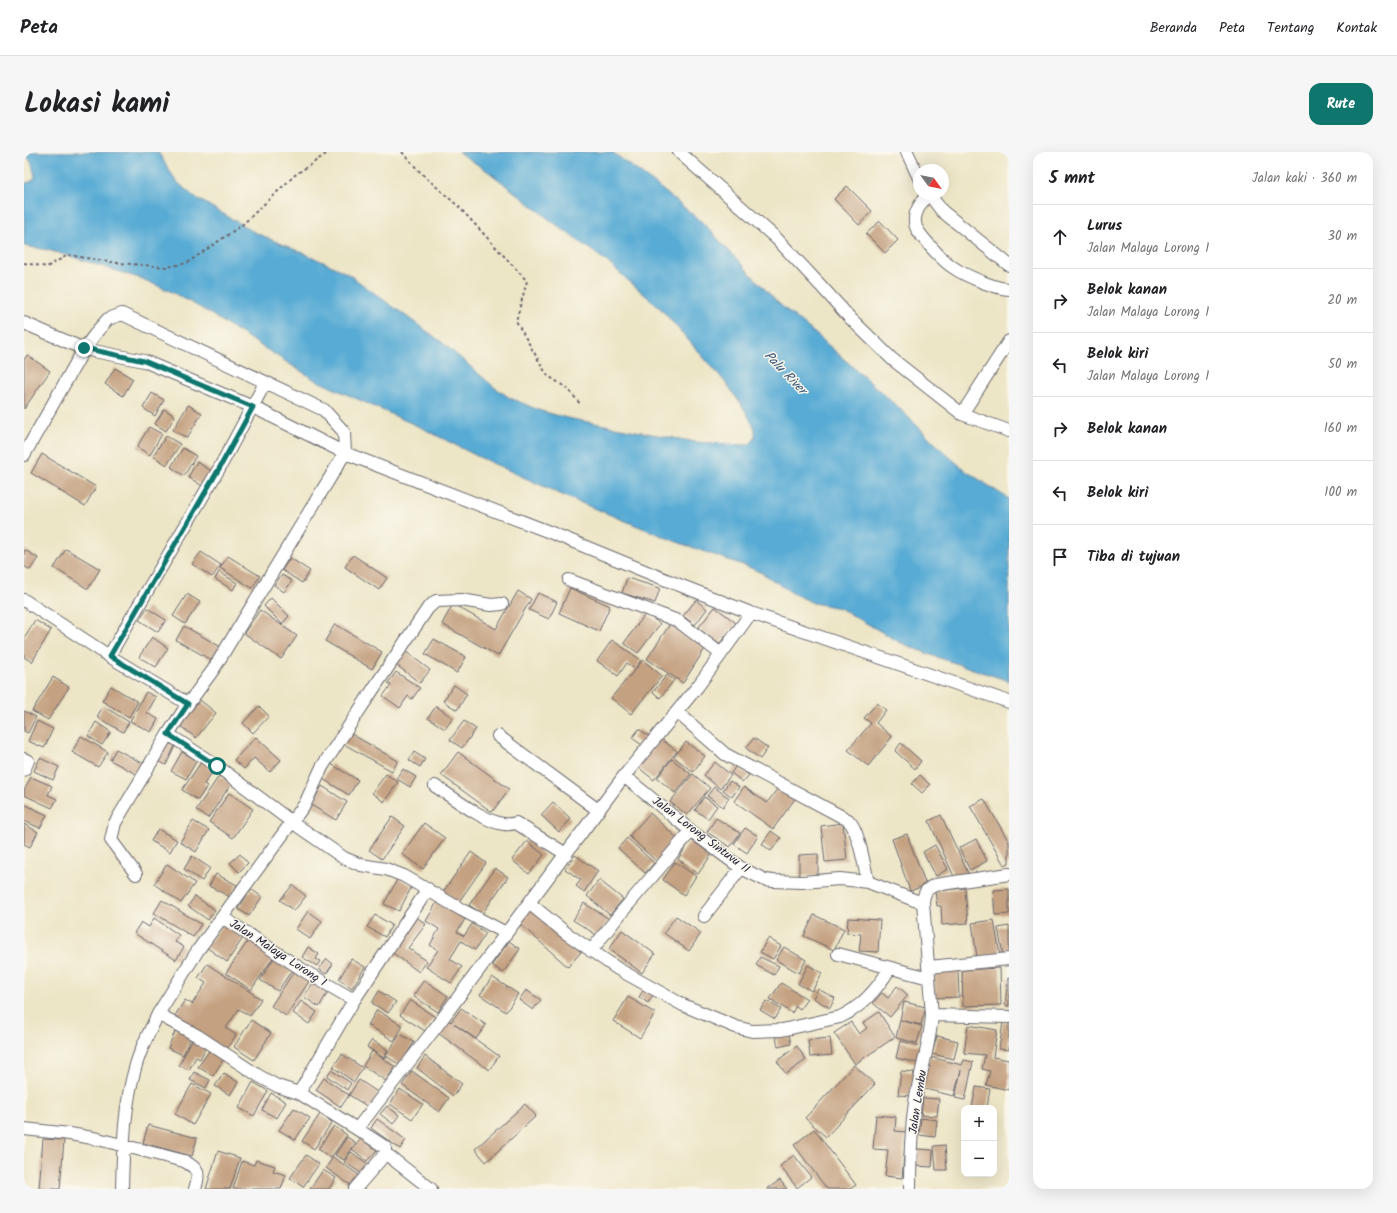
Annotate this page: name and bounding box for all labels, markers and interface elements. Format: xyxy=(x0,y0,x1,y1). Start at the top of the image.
text: Peta xyxy=(20,13,58,43)
text: Beranda xyxy=(1150,17,1197,39)
text: Peta xyxy=(1219,17,1245,39)
text: Tentang xyxy=(1267,17,1314,39)
text: Kontak xyxy=(1336,17,1377,39)
text: Lokasi kami xyxy=(24,82,170,127)
button: Rute xyxy=(1309,83,1373,125)
north arrow xyxy=(913,164,949,200)
text: 5 mnt xyxy=(1049,165,1095,192)
text: Jalan kaki · 360 m xyxy=(1252,168,1357,189)
text: Lurus xyxy=(1087,214,1122,238)
icon: ahead xyxy=(1049,226,1071,248)
text: 30 m xyxy=(1328,226,1357,247)
text: Jalan Malaya Lorong I xyxy=(1087,238,1209,259)
text: Belok kanan xyxy=(1087,278,1167,302)
icon: right xyxy=(1049,290,1071,312)
text: 20 m xyxy=(1327,290,1357,311)
text: Jalan Malaya Lorong I xyxy=(1087,302,1209,323)
route end xyxy=(75,339,93,357)
text: Belok kiri xyxy=(1087,342,1148,366)
water label: Palu River xyxy=(759,346,813,402)
icon: left xyxy=(1049,354,1071,376)
text: 50 m xyxy=(1328,354,1357,375)
text: Jalan Malaya Lorong I xyxy=(1087,366,1209,387)
text: Belok kanan xyxy=(1087,417,1167,441)
icon: right xyxy=(1049,418,1071,440)
text: 160 m xyxy=(1324,418,1357,439)
text: Belok kiri xyxy=(1087,481,1148,505)
icon: left xyxy=(1049,482,1071,504)
text: 100 m xyxy=(1324,482,1357,503)
text: Tiba di tujuan xyxy=(1087,545,1180,569)
icon: arrive xyxy=(1049,546,1071,568)
route start xyxy=(208,757,226,775)
street label: Jalan Lorong Sintuvu II xyxy=(648,792,754,878)
street label: Jalan Malaya Lorong I xyxy=(226,914,331,992)
street label: Jalan Lembu xyxy=(904,1068,932,1135)
map controls xyxy=(961,1105,997,1177)
button: + xyxy=(961,1105,997,1141)
button: − xyxy=(961,1141,997,1177)

